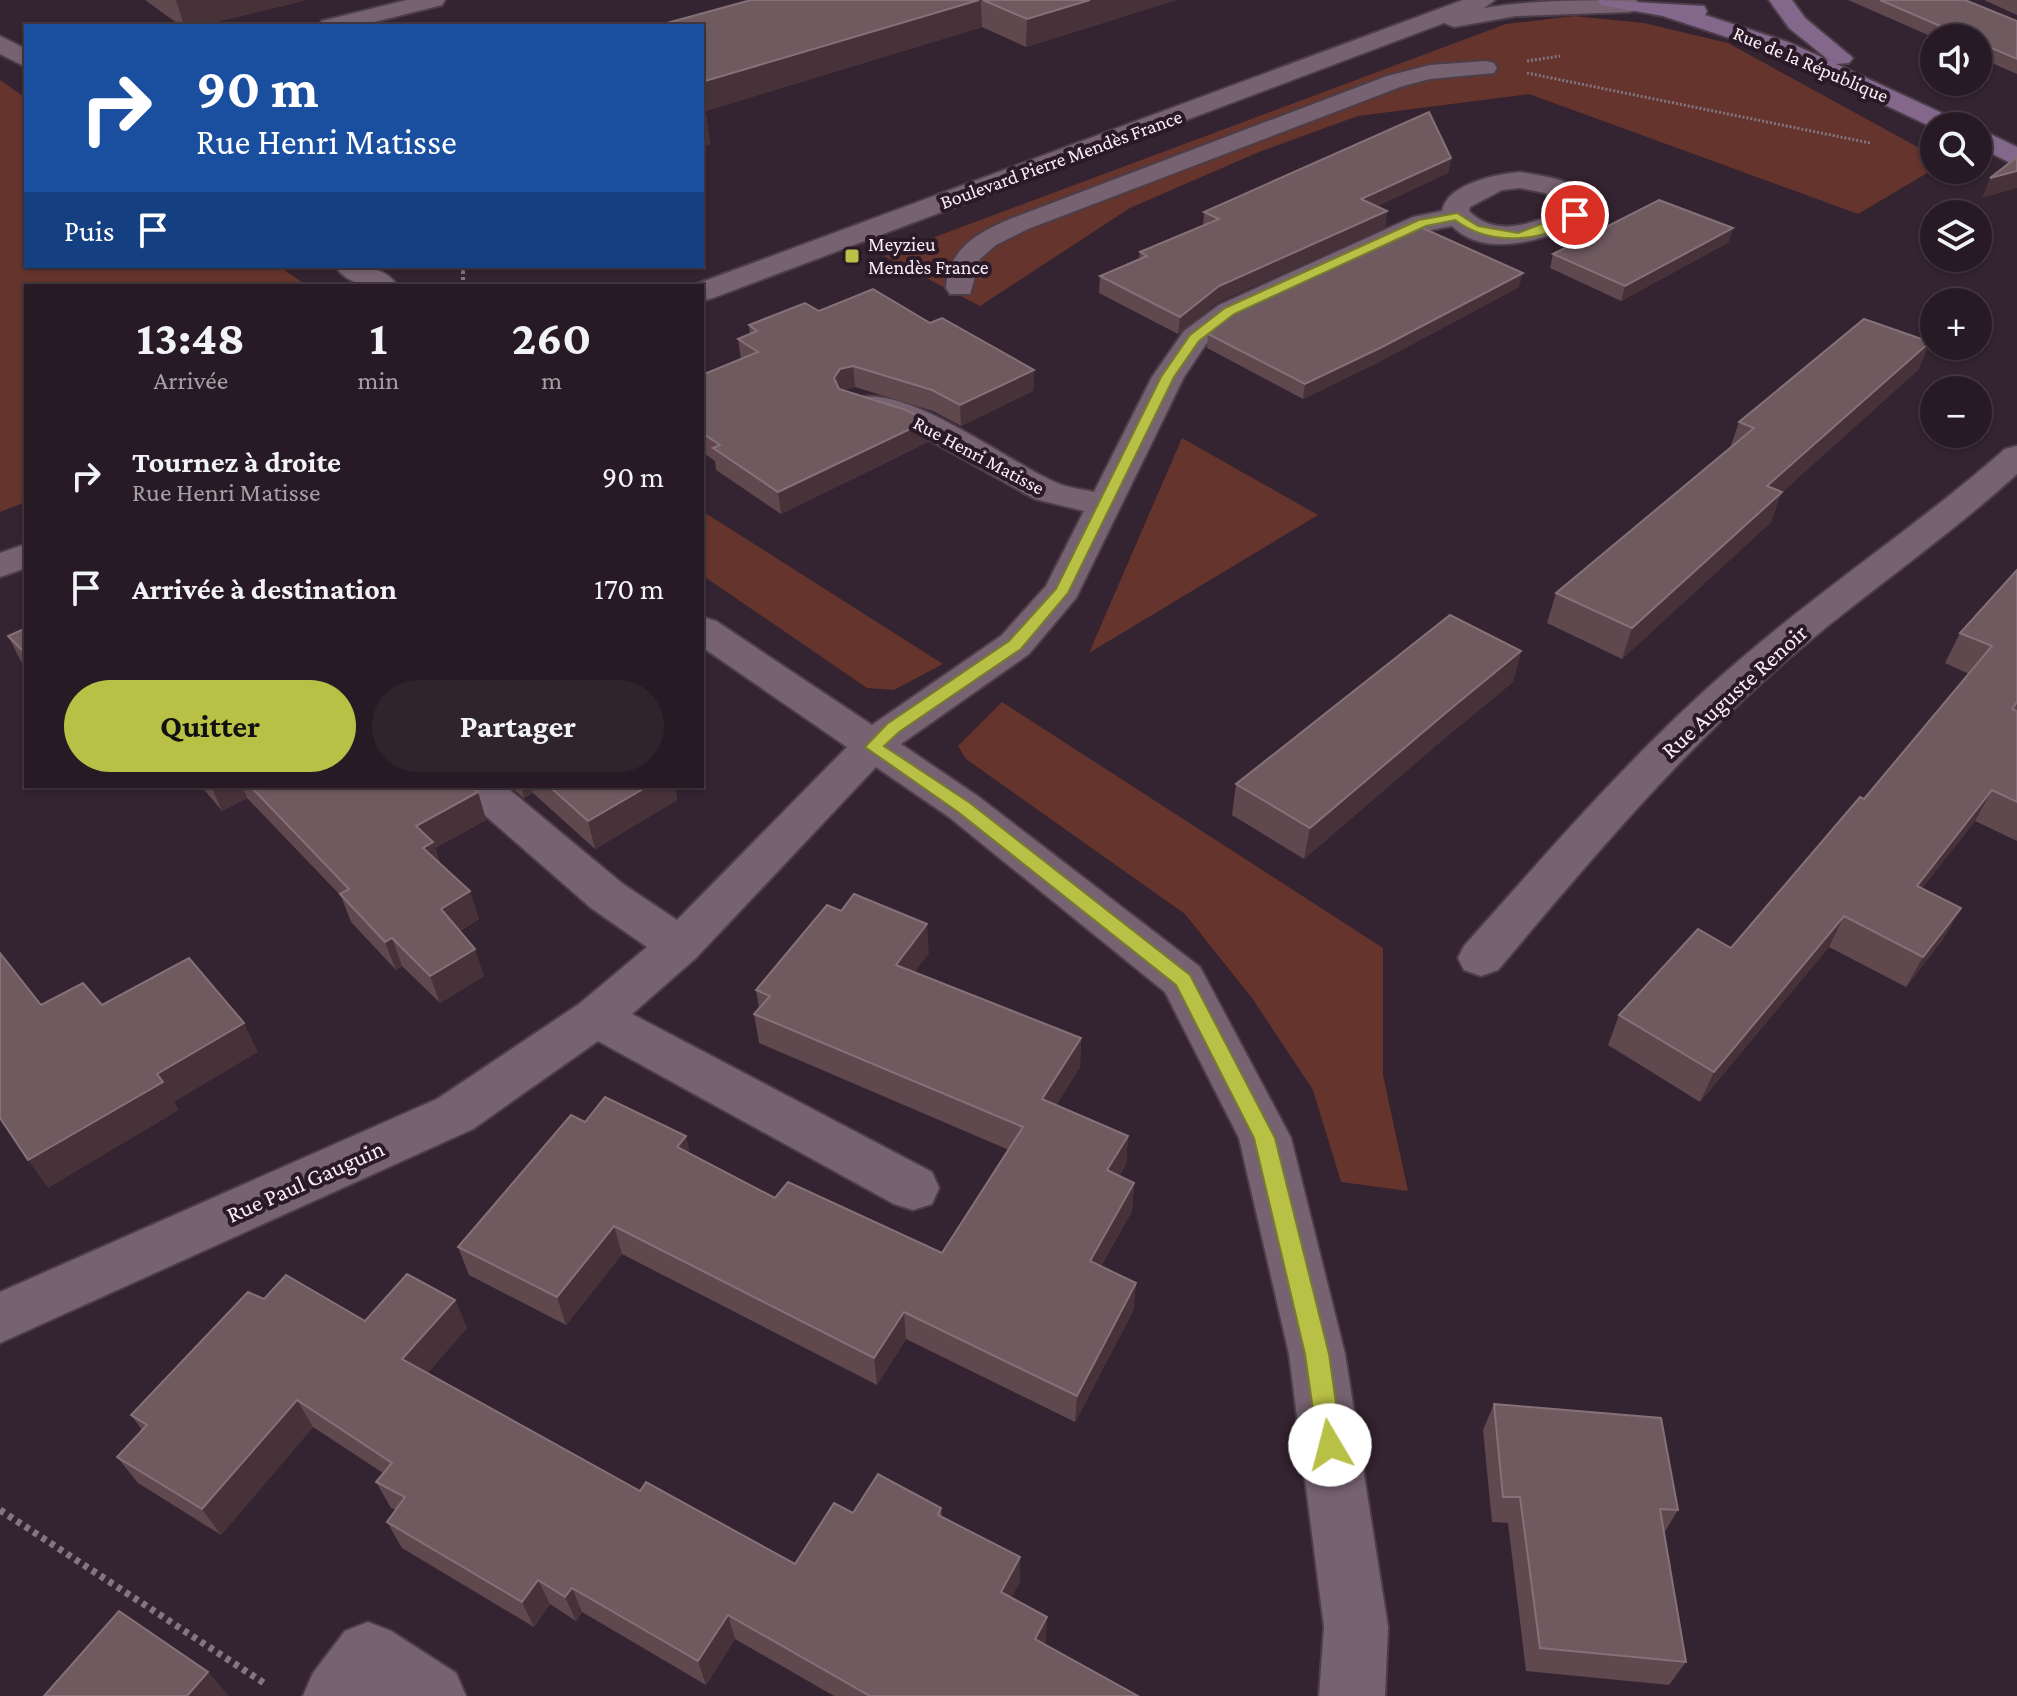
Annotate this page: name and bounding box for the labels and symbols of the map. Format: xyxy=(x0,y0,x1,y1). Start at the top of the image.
street label: Rue de la République xyxy=(1730,21,1892,108)
street label: Boulevard Pierre Mendès France xyxy=(937,105,1185,213)
pin xyxy=(1541,181,1609,249)
place label: Meyzieu Mendès France xyxy=(868,233,989,278)
marker: Meyzieu Mendès France xyxy=(843,247,861,265)
street label: Rue Henri Matisse xyxy=(910,411,1048,499)
street label: Rue Auguste Renoir xyxy=(1656,618,1813,763)
street label: Rue Paul Gauguin xyxy=(222,1134,388,1228)
position arrow xyxy=(1288,1403,1372,1487)

